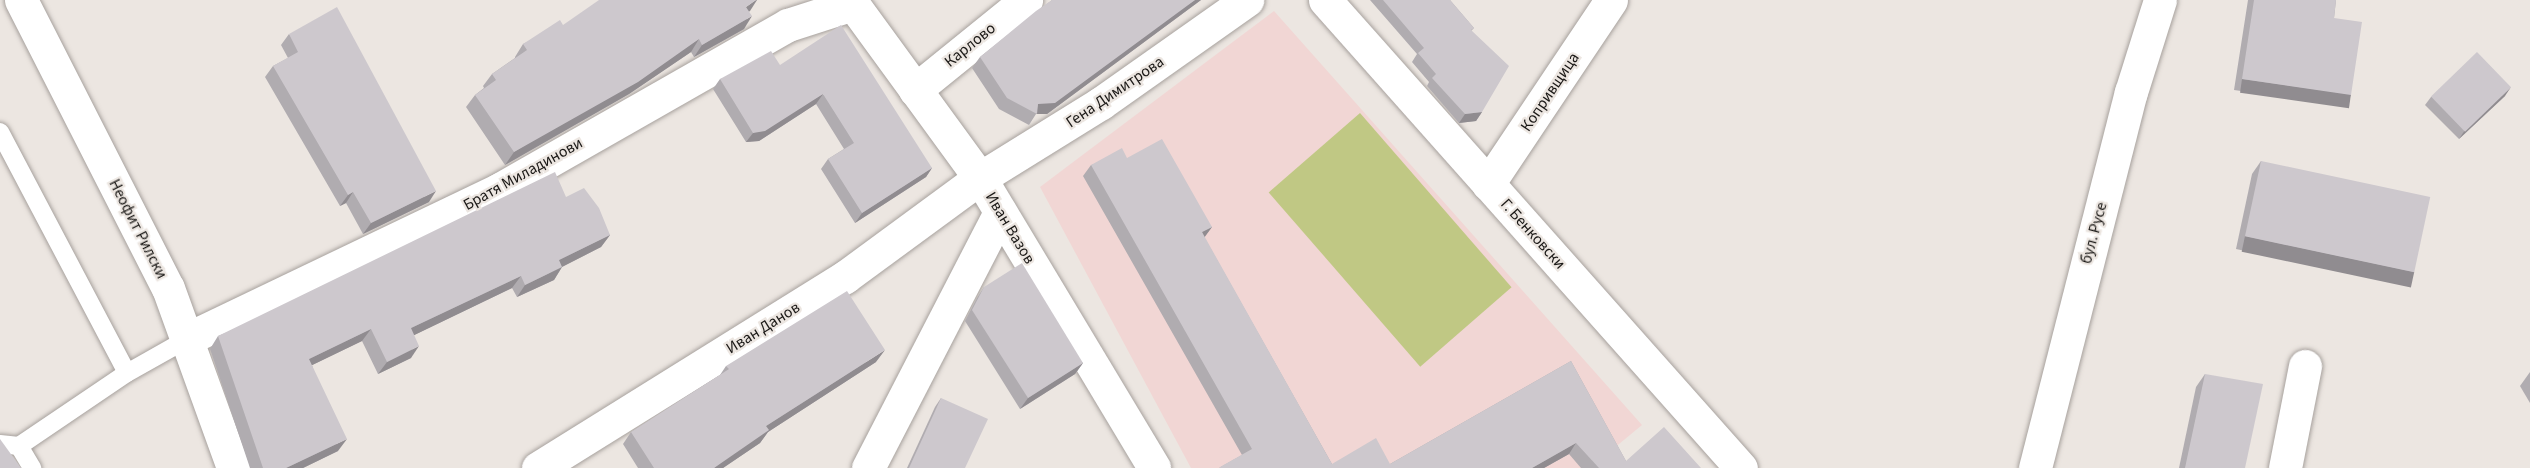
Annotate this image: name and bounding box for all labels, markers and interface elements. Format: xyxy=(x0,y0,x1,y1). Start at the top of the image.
street label: Карлово xyxy=(941,19,999,71)
street label: Копривщица xyxy=(1517,49,1583,135)
street label: Гена Димитрова xyxy=(1062,52,1168,132)
street label: Братя Миладинови xyxy=(460,133,586,215)
street label: Неофит Рилски xyxy=(105,176,171,282)
street label: Иван Вазов xyxy=(981,189,1039,267)
street label: Г. Бенковски xyxy=(1496,195,1570,273)
street label: бул. Русе xyxy=(2077,200,2111,266)
street label: Иван Данов xyxy=(723,298,803,358)

